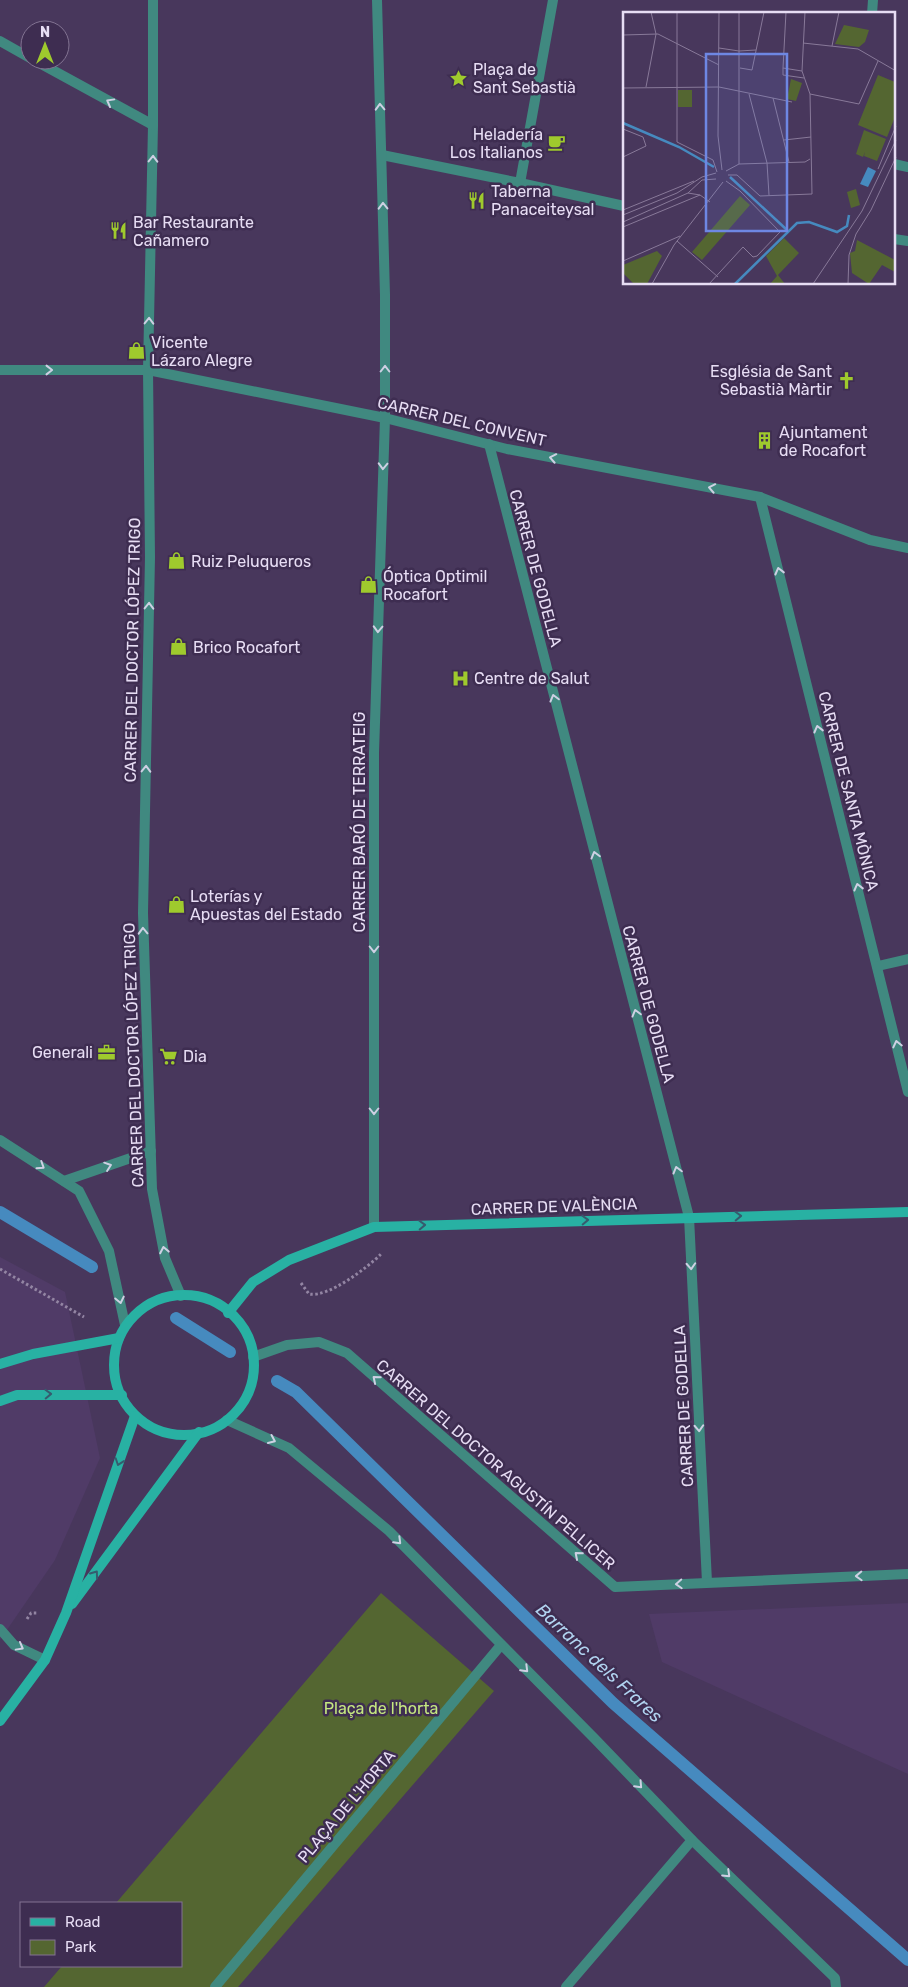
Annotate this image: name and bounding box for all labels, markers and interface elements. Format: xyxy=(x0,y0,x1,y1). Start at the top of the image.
inset map xyxy=(623,12,896,285)
north arrow xyxy=(20,20,70,70)
text: N xyxy=(40,24,50,41)
place label: Plaça de Sant Sebastià xyxy=(473,60,576,97)
place icon: Plaça de Sant Sebastià xyxy=(449,68,469,88)
one-way arrow xyxy=(107,98,116,108)
one-way arrow xyxy=(375,103,386,111)
place label: Heladería Los Italianos xyxy=(450,125,543,162)
cafe icon: Heladería Los Italianos xyxy=(547,133,567,153)
one-way arrow xyxy=(147,155,158,163)
place label: Taberna Panaceiteysal xyxy=(491,182,595,219)
restaurant icon: Taberna Panaceiteysal xyxy=(467,190,487,210)
one-way arrow xyxy=(378,202,388,210)
place label: Bar Restaurante Cañamero xyxy=(133,213,254,250)
restaurant icon: Bar Restaurante Cañamero xyxy=(109,221,129,241)
one-way arrow xyxy=(144,317,154,325)
place label: Vicente Lázaro Alegre xyxy=(151,333,252,370)
shop icon: Vicente Lázaro Alegre xyxy=(127,341,147,361)
place label: Església de Sant Sebastià Màrtir xyxy=(710,362,832,399)
one-way arrow xyxy=(45,365,53,375)
one-way arrow xyxy=(380,365,390,372)
church icon: Església de Sant Sebastià Màrtir xyxy=(836,370,856,390)
street label: CARRER DEL CONVENT xyxy=(376,393,548,450)
place label: Ajuntament de Rocafort xyxy=(779,423,868,460)
building icon: Ajuntament de Rocafort xyxy=(755,431,775,451)
one-way arrow xyxy=(548,453,557,463)
one-way arrow xyxy=(378,463,388,471)
one-way arrow xyxy=(708,483,717,493)
street label: CARRER DE GODELLA xyxy=(505,487,566,649)
street label: CARRER DEL DOCTOR LÓPEZ TRIGO xyxy=(120,517,144,783)
shop icon: Ruiz Peluqueros xyxy=(167,551,187,571)
place label: Ruiz Peluqueros xyxy=(191,552,311,571)
place label: Óptica Optimil Rocafort xyxy=(383,566,487,604)
one-way arrow xyxy=(774,567,785,576)
shop icon: Óptica Optimil Rocafort xyxy=(359,575,379,595)
one-way arrow xyxy=(144,602,154,610)
one-way arrow xyxy=(372,625,383,633)
shop icon: Brico Rocafort xyxy=(169,637,189,657)
place label: Brico Rocafort xyxy=(193,638,300,657)
hospital icon: Centre de Salut xyxy=(450,668,470,688)
place label: Centre de Salut xyxy=(474,669,589,688)
street label: CARRER DE SANTA MÒNICA xyxy=(814,689,884,893)
one-way arrow xyxy=(550,694,560,702)
street label: CARRER BARÓ DE TERRATEIG xyxy=(349,712,369,932)
one-way arrow xyxy=(814,726,824,734)
one-way arrow xyxy=(141,765,151,772)
one-way arrow xyxy=(590,851,601,860)
one-way arrow xyxy=(853,882,864,891)
place label: Loterías y Apuestas del Estado xyxy=(190,887,342,924)
shop icon: Loterías y Apuestas del Estado xyxy=(166,895,186,915)
street label: CARRER DEL DOCTOR LÓPEZ TRIGO xyxy=(118,922,148,1188)
street label: CARRER DE GODELLA xyxy=(618,923,679,1085)
one-way arrow xyxy=(138,927,149,935)
one-way arrow xyxy=(369,945,379,953)
one-way arrow xyxy=(631,1008,642,1017)
one-way arrow xyxy=(892,1040,903,1049)
office icon: Generali xyxy=(97,1042,117,1062)
place label: Generali xyxy=(32,1043,93,1062)
supermarket icon: Dia xyxy=(159,1046,179,1066)
place label: Dia xyxy=(183,1047,207,1066)
one-way arrow xyxy=(369,1108,379,1115)
one-way arrow xyxy=(36,1160,45,1170)
one-way arrow xyxy=(103,1162,111,1172)
one-way arrow xyxy=(672,1166,682,1174)
street label: CARRER DE VALÈNCIA xyxy=(470,1194,638,1219)
one-way arrow xyxy=(734,1210,742,1221)
one-way arrow xyxy=(582,1215,589,1225)
one-way arrow xyxy=(419,1220,427,1230)
one-way arrow xyxy=(159,1246,169,1255)
one-way arrow xyxy=(686,1262,696,1270)
one-way arrow xyxy=(114,1295,125,1304)
street label: CARRER DE GODELLA xyxy=(670,1324,697,1487)
street label: CARRER DEL DOCTOR AGUSTÍN PELLICER xyxy=(372,1355,619,1573)
one-way arrow xyxy=(373,1376,382,1385)
one-way arrow xyxy=(44,1388,52,1399)
one-way arrow xyxy=(694,1424,704,1432)
one-way arrow xyxy=(267,1434,276,1445)
one-way arrow xyxy=(115,1457,125,1465)
one-way arrow xyxy=(393,1535,402,1544)
one-way arrow xyxy=(575,1552,584,1561)
one-way arrow xyxy=(89,1571,97,1580)
one-way arrow xyxy=(855,1571,863,1581)
one-way arrow xyxy=(675,1578,683,1589)
water label: Barranc dels Frares xyxy=(531,1599,667,1727)
one-way arrow xyxy=(15,1641,24,1651)
one-way arrow xyxy=(520,1663,529,1672)
park label: Plaça de l'horta xyxy=(324,1699,438,1718)
street label: PLAÇA DE L'HORTA xyxy=(294,1746,399,1867)
one-way arrow xyxy=(633,1779,642,1788)
one-way arrow xyxy=(721,1868,730,1877)
legend xyxy=(20,1902,182,1967)
text: Road xyxy=(65,1913,101,1931)
text: Park xyxy=(65,1938,96,1956)

